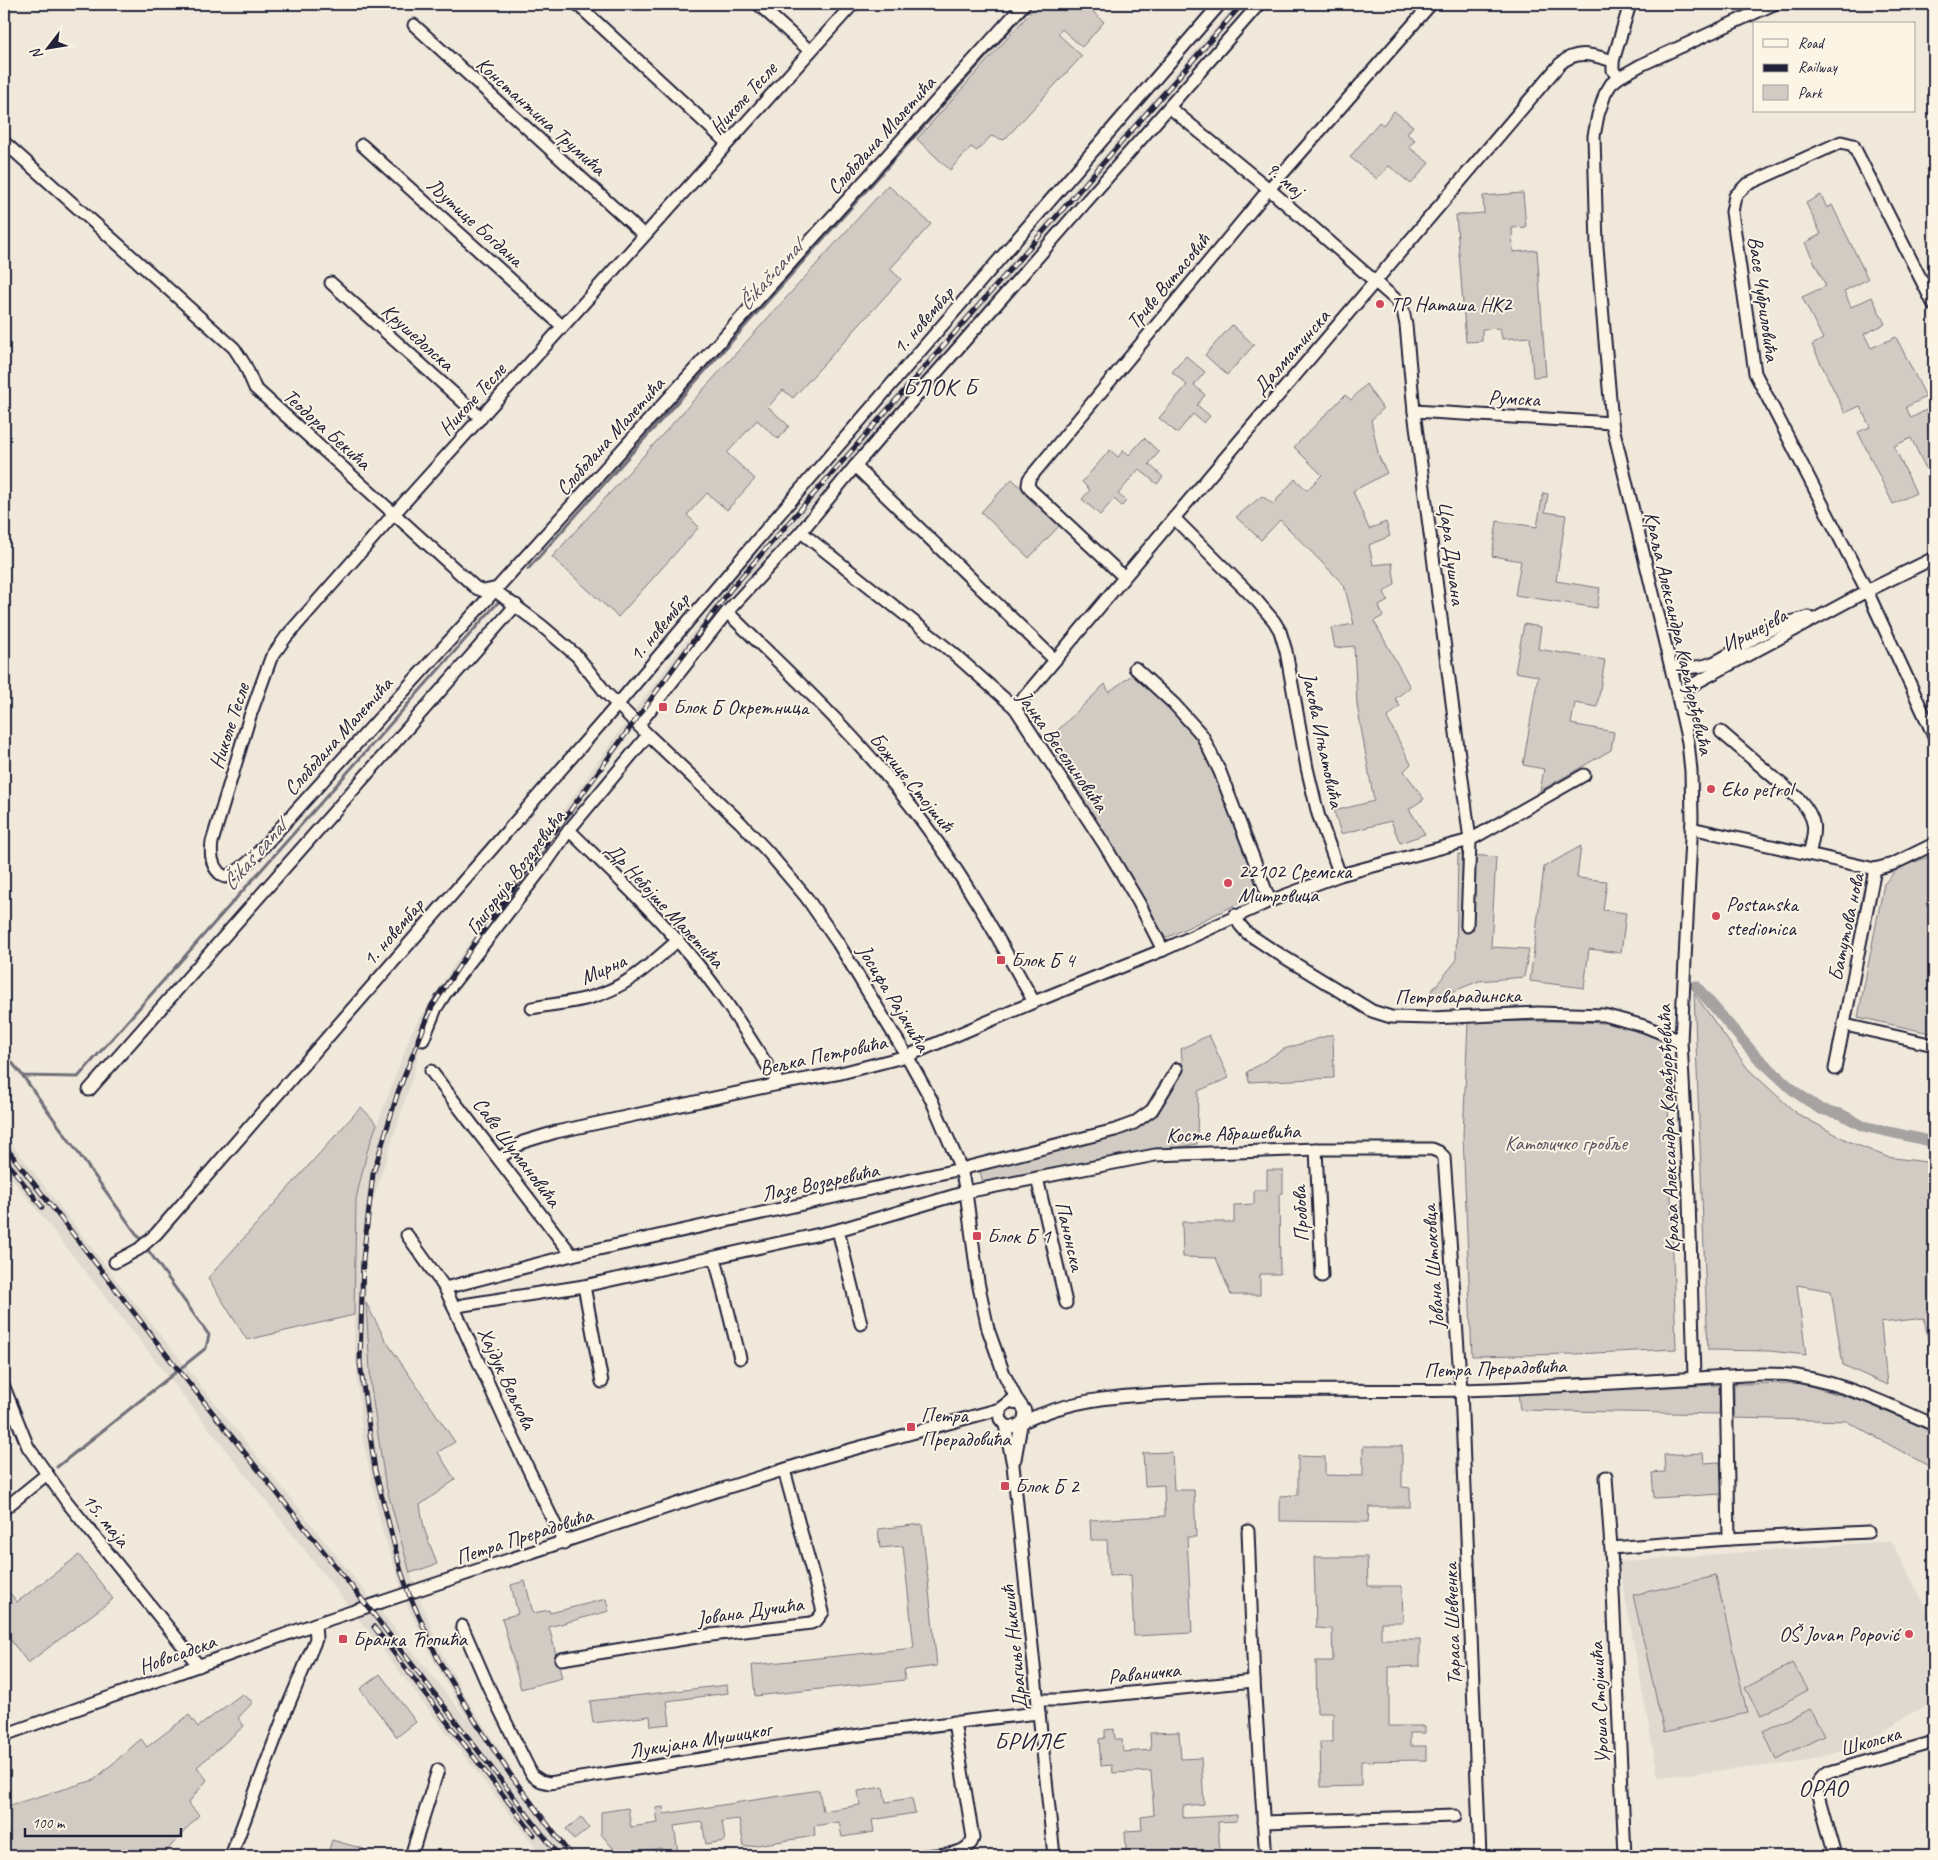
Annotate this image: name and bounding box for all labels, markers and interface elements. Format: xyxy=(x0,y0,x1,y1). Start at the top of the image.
north arrow xyxy=(22,22,72,72)
legend xyxy=(1753,22,1916,112)
text: Road xyxy=(1798,34,1825,53)
text: N xyxy=(27,44,47,63)
street label: Константина Трумића xyxy=(471,51,613,182)
street label: Николе Тесле xyxy=(704,55,783,140)
text: Railway xyxy=(1798,58,1839,77)
street label: Слободана Малетића xyxy=(821,69,942,200)
text: Park xyxy=(1798,84,1823,103)
street label: 9. мај xyxy=(1260,155,1312,205)
street label: Љутице Богдана xyxy=(421,172,531,274)
street label: Триве Витасовић xyxy=(1120,227,1216,334)
water label: Čikaš canal xyxy=(731,230,813,316)
street label: Васе Чубриловића xyxy=(1742,235,1786,365)
street label: 1. новембар xyxy=(886,280,960,359)
place label: ТР Наташа НК2 xyxy=(1390,291,1513,317)
street label: Крушедолска xyxy=(376,298,461,378)
marker: ТР Наташа НК2 xyxy=(1374,298,1386,310)
street label: Далматинска xyxy=(1247,302,1336,400)
street label: Николе Тесле xyxy=(433,356,512,441)
street label: Слободана Малетића xyxy=(550,370,671,501)
district label: БЛОК Б xyxy=(903,372,980,402)
street label: Теодора Бекића xyxy=(278,383,378,476)
street label: Румска xyxy=(1488,384,1542,412)
street label: Цара Душана xyxy=(1433,500,1471,608)
street label: Краља Александра Карађорђевића xyxy=(1638,509,1720,759)
street label: 1. новембар xyxy=(623,587,696,667)
street label: Иринејева xyxy=(1717,601,1792,658)
street label: Јакова Игњатовића xyxy=(1296,669,1350,812)
street label: Слободана Малетића xyxy=(278,670,399,801)
street label: Николе Тесле xyxy=(203,679,255,772)
street label: Јанка Веселиновића xyxy=(1011,684,1115,818)
place label: Блок Б Окретница xyxy=(673,694,811,720)
marker: Блок Б Окретница xyxy=(657,701,669,713)
street label: Божице Стојшић xyxy=(864,727,961,838)
place label: Eko petrol xyxy=(1721,776,1796,802)
marker: Eko petrol xyxy=(1705,783,1717,795)
street label: Глигорија Возаревића xyxy=(460,803,572,940)
water label: Čikaš canal xyxy=(216,809,297,897)
street label: Др Небојше Малетића xyxy=(600,837,731,975)
place label: 22102 Сремска Митровица xyxy=(1238,858,1353,908)
street label: Батутова нова xyxy=(1822,868,1871,983)
marker: 22102 Сремска Митровица xyxy=(1222,877,1234,889)
place label: Postanska stedionica xyxy=(1726,891,1800,941)
street label: 1. новембар xyxy=(356,892,430,971)
marker: Postanska stedionica xyxy=(1710,910,1722,922)
street label: Јосифа Рајачића xyxy=(851,939,937,1058)
street label: Мирна xyxy=(576,947,631,991)
place label: Блок Б 4 xyxy=(1011,947,1077,973)
marker: Блок Б 4 xyxy=(995,954,1007,966)
street label: Петроварадинска xyxy=(1395,982,1524,1010)
street label: Краља Александра Карађорђевића xyxy=(1651,1002,1685,1254)
street label: Вељка Петровића xyxy=(757,1028,891,1081)
street label: Саве Шумановића xyxy=(467,1092,568,1214)
street label: Косте Абрашевића xyxy=(1165,1118,1302,1148)
park label: Католичко гробље xyxy=(1505,1130,1629,1156)
street label: Лазе Возаревића xyxy=(759,1157,883,1208)
street label: Пробова xyxy=(1285,1183,1314,1243)
street label: Панонска xyxy=(1049,1199,1091,1276)
street label: Јована Штоковца xyxy=(1416,1202,1450,1331)
place label: Блок Б 1 xyxy=(987,1223,1052,1249)
marker: Блок Б 1 xyxy=(971,1230,983,1242)
street label: Хајдук Вељкова xyxy=(472,1323,543,1435)
street label: Петра Прерадовића xyxy=(1423,1352,1568,1383)
place label: Петра Прерадовића xyxy=(921,1402,1012,1452)
marker: Петра Прерадовића xyxy=(905,1421,917,1433)
place label: Блок Б 2 xyxy=(1015,1473,1080,1499)
marker: Блок Б 2 xyxy=(999,1480,1011,1492)
street label: 15. маја xyxy=(76,1488,137,1554)
street label: Петра Прерадовића xyxy=(452,1501,597,1570)
street label: Тараса Шевченка xyxy=(1437,1560,1467,1686)
street label: Драгиње Никшић xyxy=(994,1583,1034,1712)
street label: Јована Дучића xyxy=(694,1590,807,1631)
place label: OŠ Jovan Popović xyxy=(1779,1621,1902,1647)
place label: Бранка Ћопића xyxy=(353,1626,469,1652)
street label: Новосадска xyxy=(135,1627,221,1680)
marker: OŠ Jovan Popović xyxy=(1903,1628,1915,1640)
marker: Бранка Ћопића xyxy=(337,1633,349,1645)
street label: Уроша Стојшића xyxy=(1583,1640,1615,1765)
street label: Раваничка xyxy=(1107,1656,1183,1690)
street label: Лукијана Мушицког xyxy=(627,1715,776,1764)
street label: Школска xyxy=(1837,1720,1905,1762)
district label: БРИЛЕ xyxy=(994,1726,1068,1756)
district label: ОРАО xyxy=(1798,1773,1850,1803)
scale bar xyxy=(25,1805,181,1837)
text: 100 m xyxy=(32,1814,66,1833)

